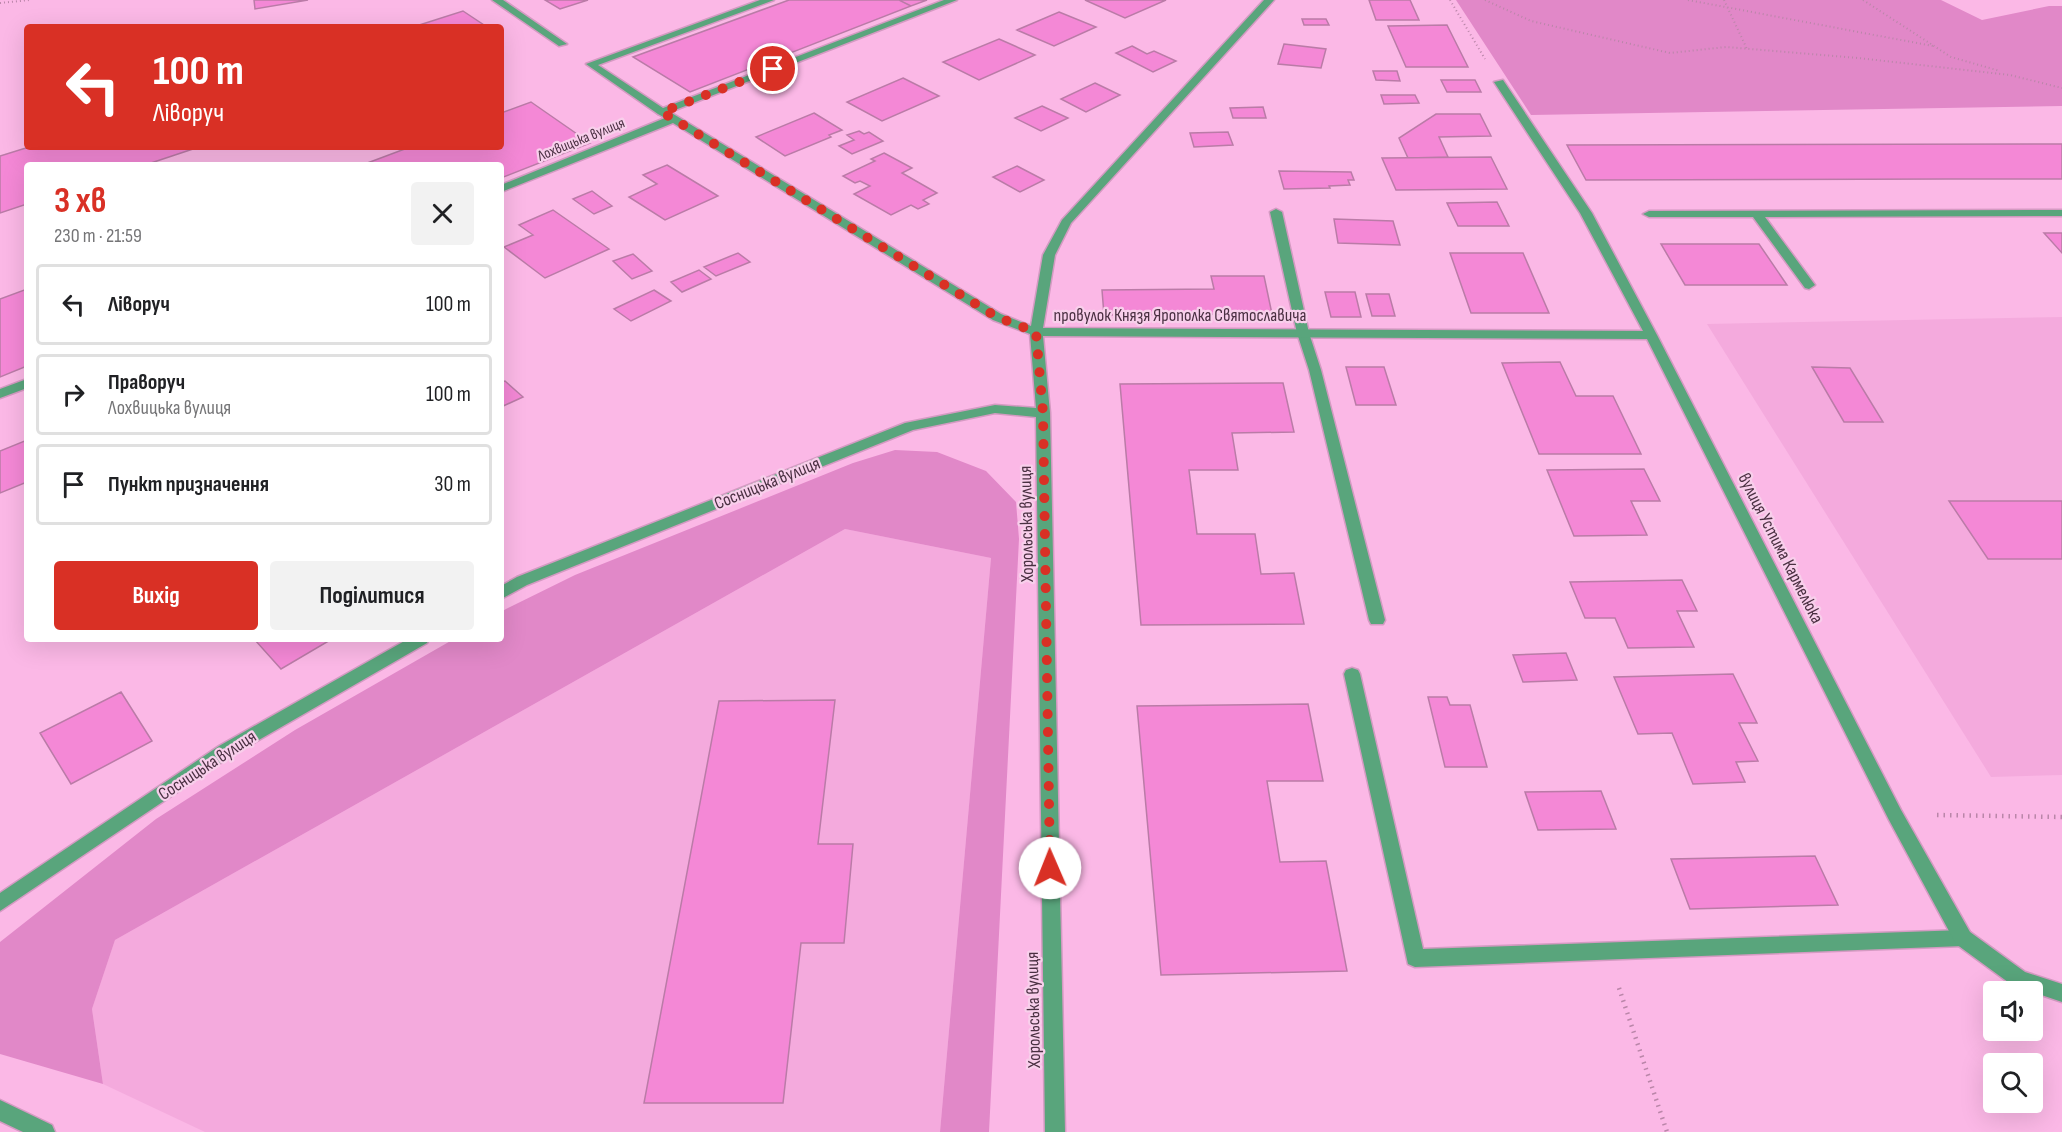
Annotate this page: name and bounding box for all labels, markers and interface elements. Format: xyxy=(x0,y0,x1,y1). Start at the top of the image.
pin xyxy=(747,43,798,94)
text: 100 m xyxy=(153,46,244,97)
icon: left xyxy=(54,48,132,126)
icon: arrive xyxy=(756,52,789,85)
text: Ліворуч xyxy=(153,97,224,129)
street label: Лохвицька вулиця xyxy=(534,113,628,166)
text: 3 хв xyxy=(54,180,106,223)
button: close xyxy=(411,182,474,245)
text: 230 m · 21:59 xyxy=(54,224,142,248)
icon: left xyxy=(57,288,90,321)
text: Ліворуч xyxy=(108,291,170,318)
text: 100 m xyxy=(426,291,471,318)
street label: провулок Князя Ярополка Святославича xyxy=(1054,305,1306,326)
text: Праворуч xyxy=(108,369,185,396)
icon: right xyxy=(57,378,90,411)
text: 100 m xyxy=(426,381,471,408)
text: Лохвицька вулиця xyxy=(108,396,231,420)
street label: Сосницька вулиця xyxy=(711,453,823,514)
street label: Хорольська вулиця xyxy=(1015,466,1038,583)
icon: arrive xyxy=(57,468,90,501)
street label: вулиця Устима Кармелюка xyxy=(1734,470,1828,627)
text: Пункт призначення xyxy=(108,471,269,498)
text: 30 m xyxy=(434,471,471,498)
button: Вихід xyxy=(54,561,258,630)
button: Поділитися xyxy=(270,561,474,630)
street label: Сосницька вулиця xyxy=(155,726,260,805)
position arrow xyxy=(1018,836,1082,900)
street label: Хорольська вулиця xyxy=(1022,952,1045,1069)
map controls xyxy=(1983,981,2043,1113)
button: sound xyxy=(1983,981,2043,1041)
button: search xyxy=(1983,1053,2043,1113)

